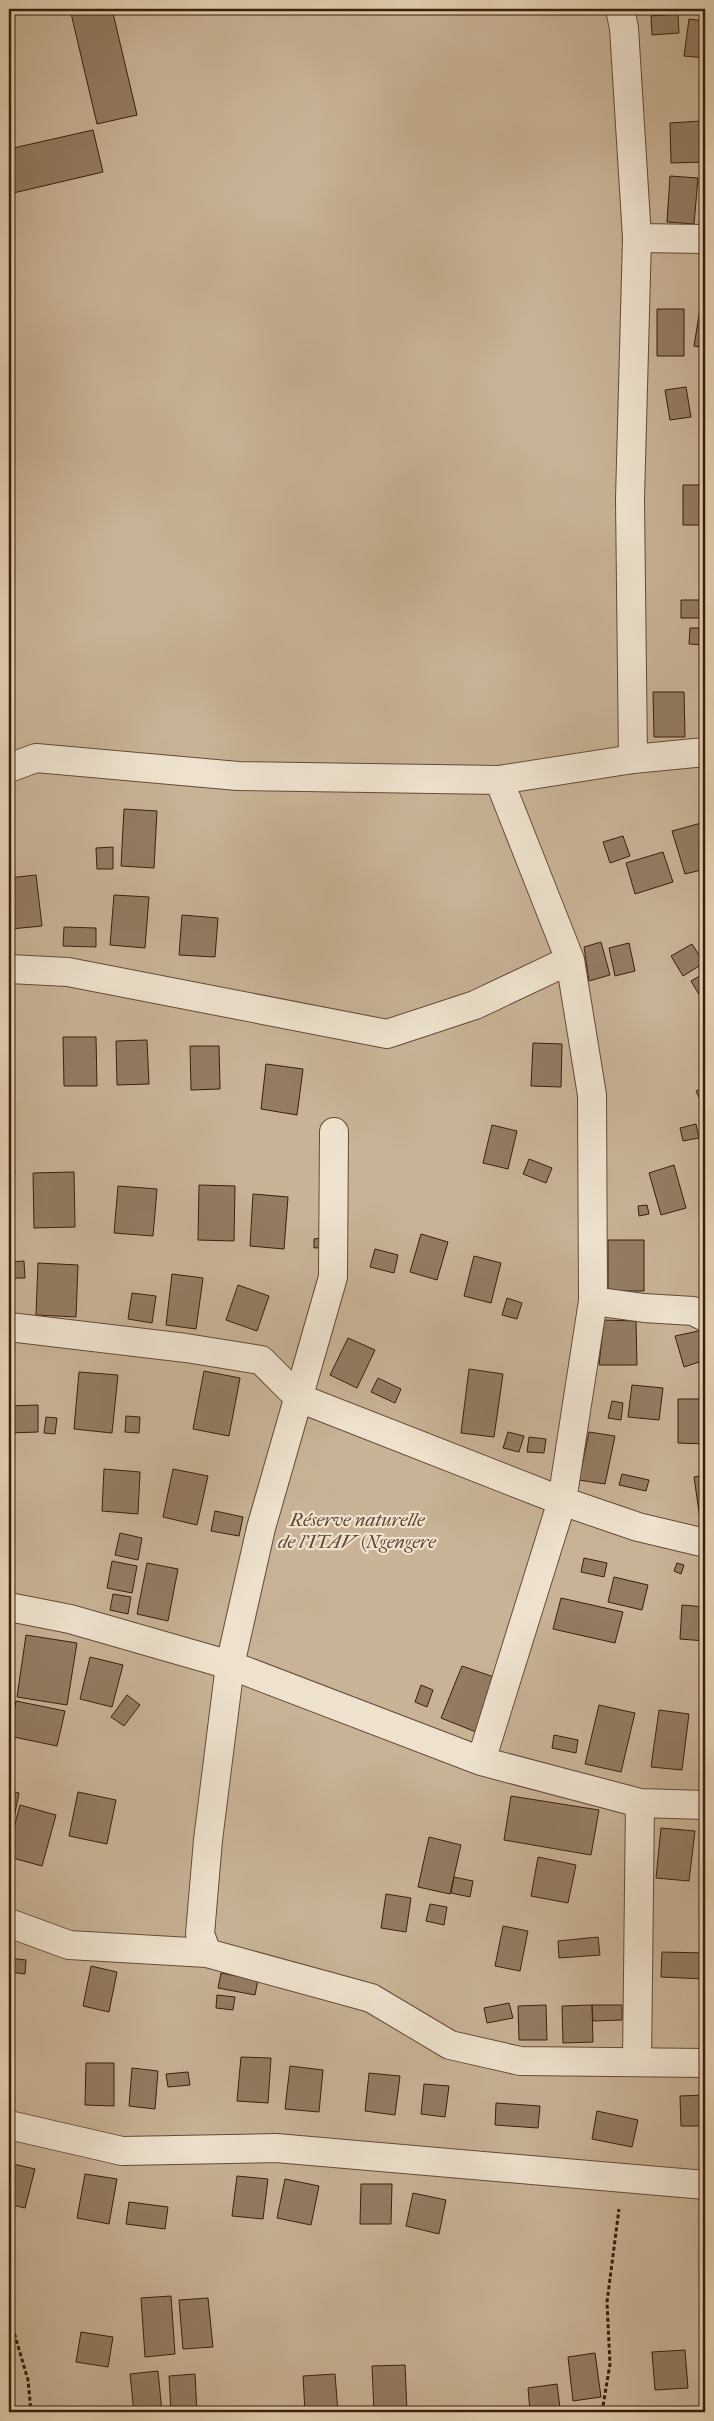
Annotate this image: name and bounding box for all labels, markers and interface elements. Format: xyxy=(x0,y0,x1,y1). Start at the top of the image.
park label: Réserve naturelle de l'ITAV (Ngengere xyxy=(278,1509,437,1553)

